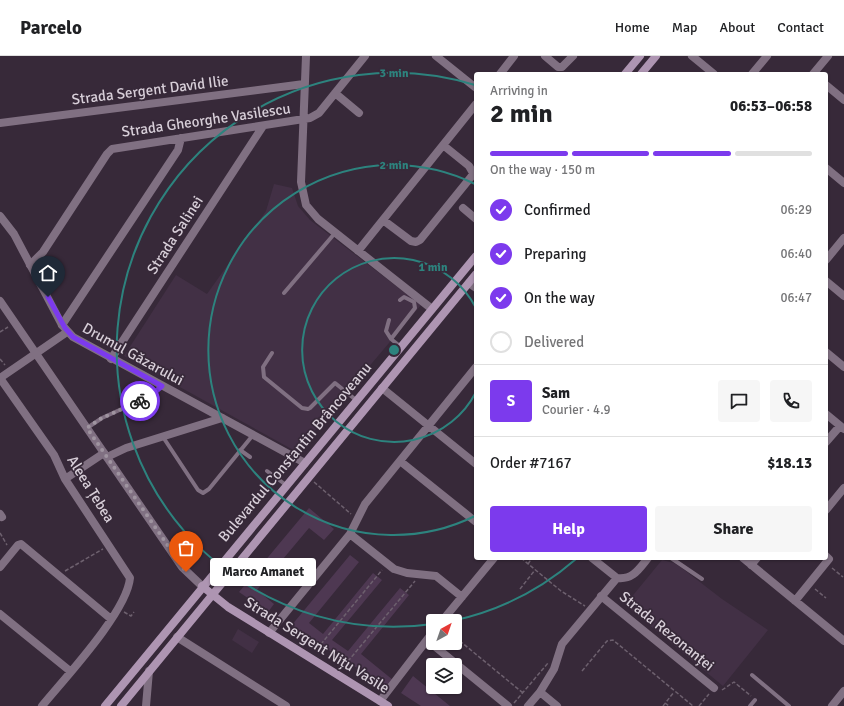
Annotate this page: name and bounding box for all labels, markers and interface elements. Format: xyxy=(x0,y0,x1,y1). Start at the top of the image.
text: Parcelo xyxy=(20,16,82,40)
text: Home xyxy=(615,19,650,36)
text: Map xyxy=(672,19,697,36)
text: About xyxy=(719,19,755,36)
text: Contact xyxy=(777,19,824,36)
text: 3 min xyxy=(380,66,409,81)
street label: Strada Sergent David Ilie xyxy=(70,71,230,109)
text: Arriving in xyxy=(490,83,548,99)
text: 06:53–06:58 xyxy=(730,97,812,115)
text: 2 min xyxy=(490,98,553,130)
street label: Strada Gheorghe Vasilescu xyxy=(120,99,292,141)
text: 2 min xyxy=(380,158,409,173)
text: On the way · 150 m xyxy=(490,162,595,178)
street label: Strada Salinei xyxy=(143,193,207,277)
icon: check xyxy=(490,199,512,221)
text: Confirmed xyxy=(524,201,591,219)
text: 06:29 xyxy=(780,202,812,218)
icon: check xyxy=(490,243,512,265)
text: Preparing xyxy=(524,245,587,263)
text: 06:40 xyxy=(780,246,812,262)
pin xyxy=(31,256,65,297)
text: 1 min xyxy=(419,260,448,275)
icon: home xyxy=(37,262,59,284)
icon: check xyxy=(490,287,512,309)
text: On the way xyxy=(524,289,595,307)
text: 06:47 xyxy=(780,290,812,306)
street label: Drumul Găzarului xyxy=(79,319,187,389)
text: Delivered xyxy=(524,333,584,351)
centre of rings xyxy=(387,343,401,357)
street label: Bulevardul Constantin Brâncoveanu xyxy=(215,359,375,545)
button: chat xyxy=(718,380,760,422)
button: phone xyxy=(770,380,812,422)
courier xyxy=(120,381,160,421)
text: Sam xyxy=(542,384,570,402)
icon: bike xyxy=(129,390,151,412)
text: S xyxy=(507,392,515,410)
text: Courier · 4.9 xyxy=(542,402,611,418)
street label: Aleea Țebea xyxy=(62,452,119,526)
text: Order #7167 xyxy=(490,454,572,472)
text: $18.13 xyxy=(767,454,812,472)
button: Help xyxy=(490,506,647,552)
button: Share xyxy=(655,506,812,552)
pin xyxy=(169,531,203,572)
icon: bag xyxy=(175,537,197,559)
callout: Marco Amanet xyxy=(210,558,316,586)
text: Marco Amanet xyxy=(222,564,304,580)
street label: Strada Rezonanței xyxy=(615,587,718,675)
street label: Strada Sergent Nițu Vasile xyxy=(241,593,393,698)
north arrow xyxy=(426,614,462,650)
map controls xyxy=(426,614,462,694)
button: layers xyxy=(426,658,462,694)

